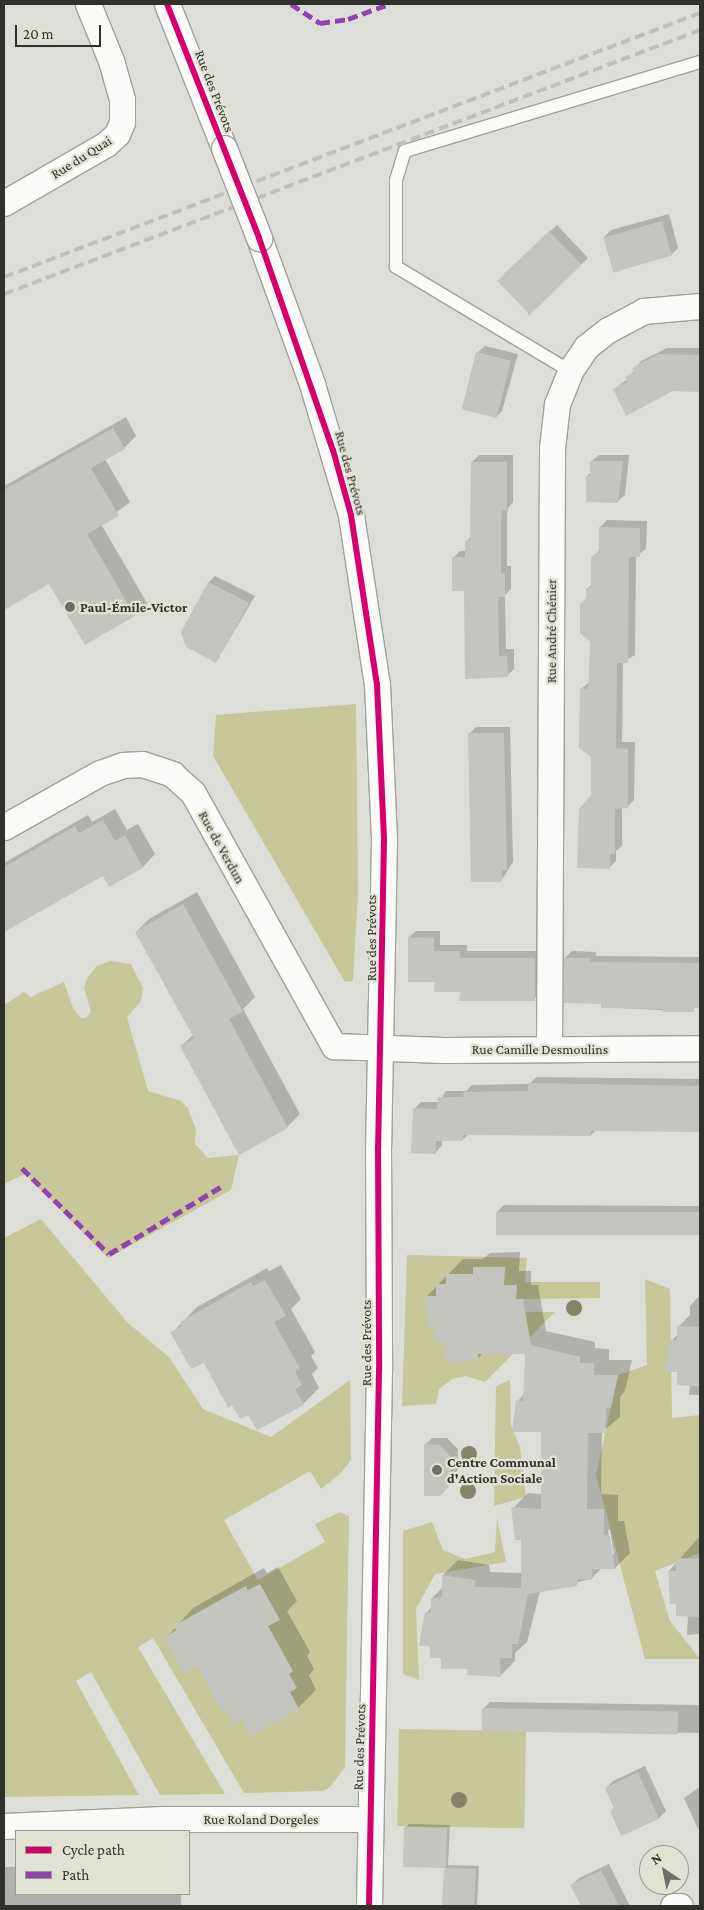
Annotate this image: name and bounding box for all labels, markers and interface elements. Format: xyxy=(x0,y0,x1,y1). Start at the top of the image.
scale bar xyxy=(18,15,104,47)
text: 20 m xyxy=(23,26,54,42)
street label: Rue des Prévots xyxy=(192,48,238,134)
street label: Rue du Quai xyxy=(48,132,114,182)
street label: Rue des Prévots xyxy=(332,429,370,517)
street label: Rue André Chénier xyxy=(543,579,559,683)
place label: Paul-Émile-Victor xyxy=(80,599,188,615)
marker: Paul-Émile-Victor xyxy=(64,601,76,613)
street label: Rue de Verdun xyxy=(195,808,249,886)
street label: Rue des Prévots xyxy=(363,895,379,981)
street label: Rue Camille Desmoulins xyxy=(472,1041,608,1057)
street label: Rue des Prévots xyxy=(358,1300,374,1386)
place label: Centre Communal d'Action Sociale xyxy=(447,1454,556,1486)
marker: Centre Communal d'Action Sociale xyxy=(431,1464,443,1476)
street label: Rue des Prévots xyxy=(349,1703,369,1791)
street label: Rue Roland Dorgeles xyxy=(203,1811,319,1827)
legend xyxy=(15,1830,190,1895)
text: Cycle path xyxy=(62,1842,125,1858)
north arrow xyxy=(639,1845,689,1895)
text: N xyxy=(648,1849,665,1868)
text: Path xyxy=(62,1867,89,1883)

